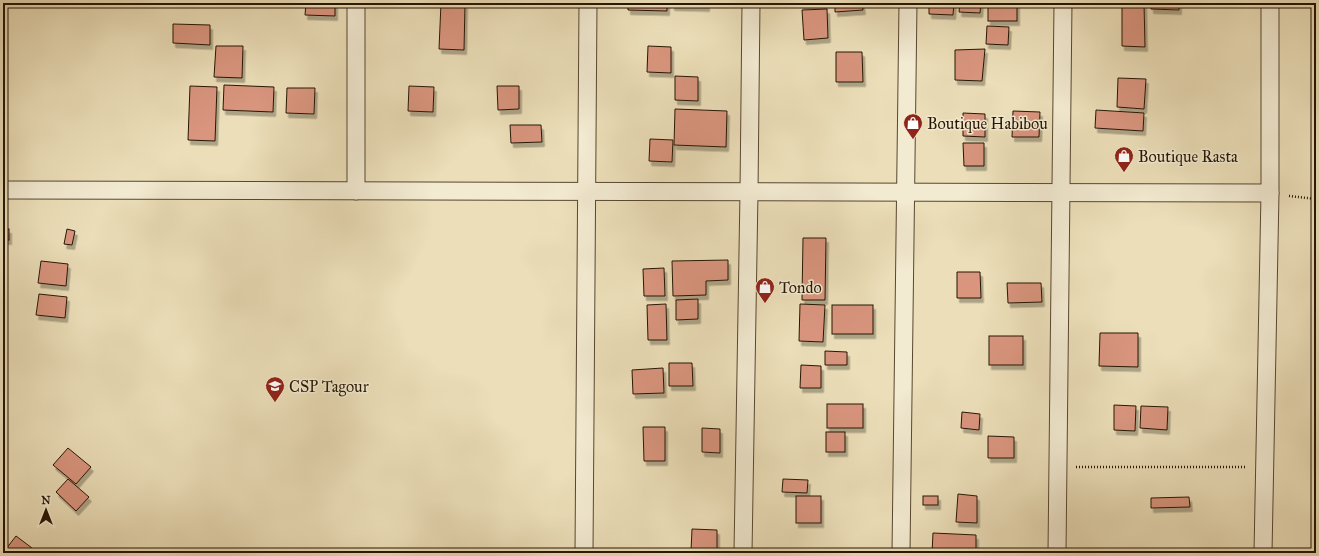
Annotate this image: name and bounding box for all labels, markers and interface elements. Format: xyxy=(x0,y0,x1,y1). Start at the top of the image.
shop icon: Boutique Habibou xyxy=(902,112,924,140)
place label: Boutique Habibou xyxy=(927,114,1048,134)
shop icon: Boutique Rasta xyxy=(1113,145,1135,173)
place label: Boutique Rasta xyxy=(1138,147,1238,167)
shop icon: Tondo xyxy=(754,276,776,304)
place label: Tondo xyxy=(779,278,822,297)
school or university icon: CSP Tagour xyxy=(264,375,286,403)
place label: CSP Tagour xyxy=(289,377,369,397)
north arrow xyxy=(26,490,66,530)
text: N xyxy=(41,494,51,507)

